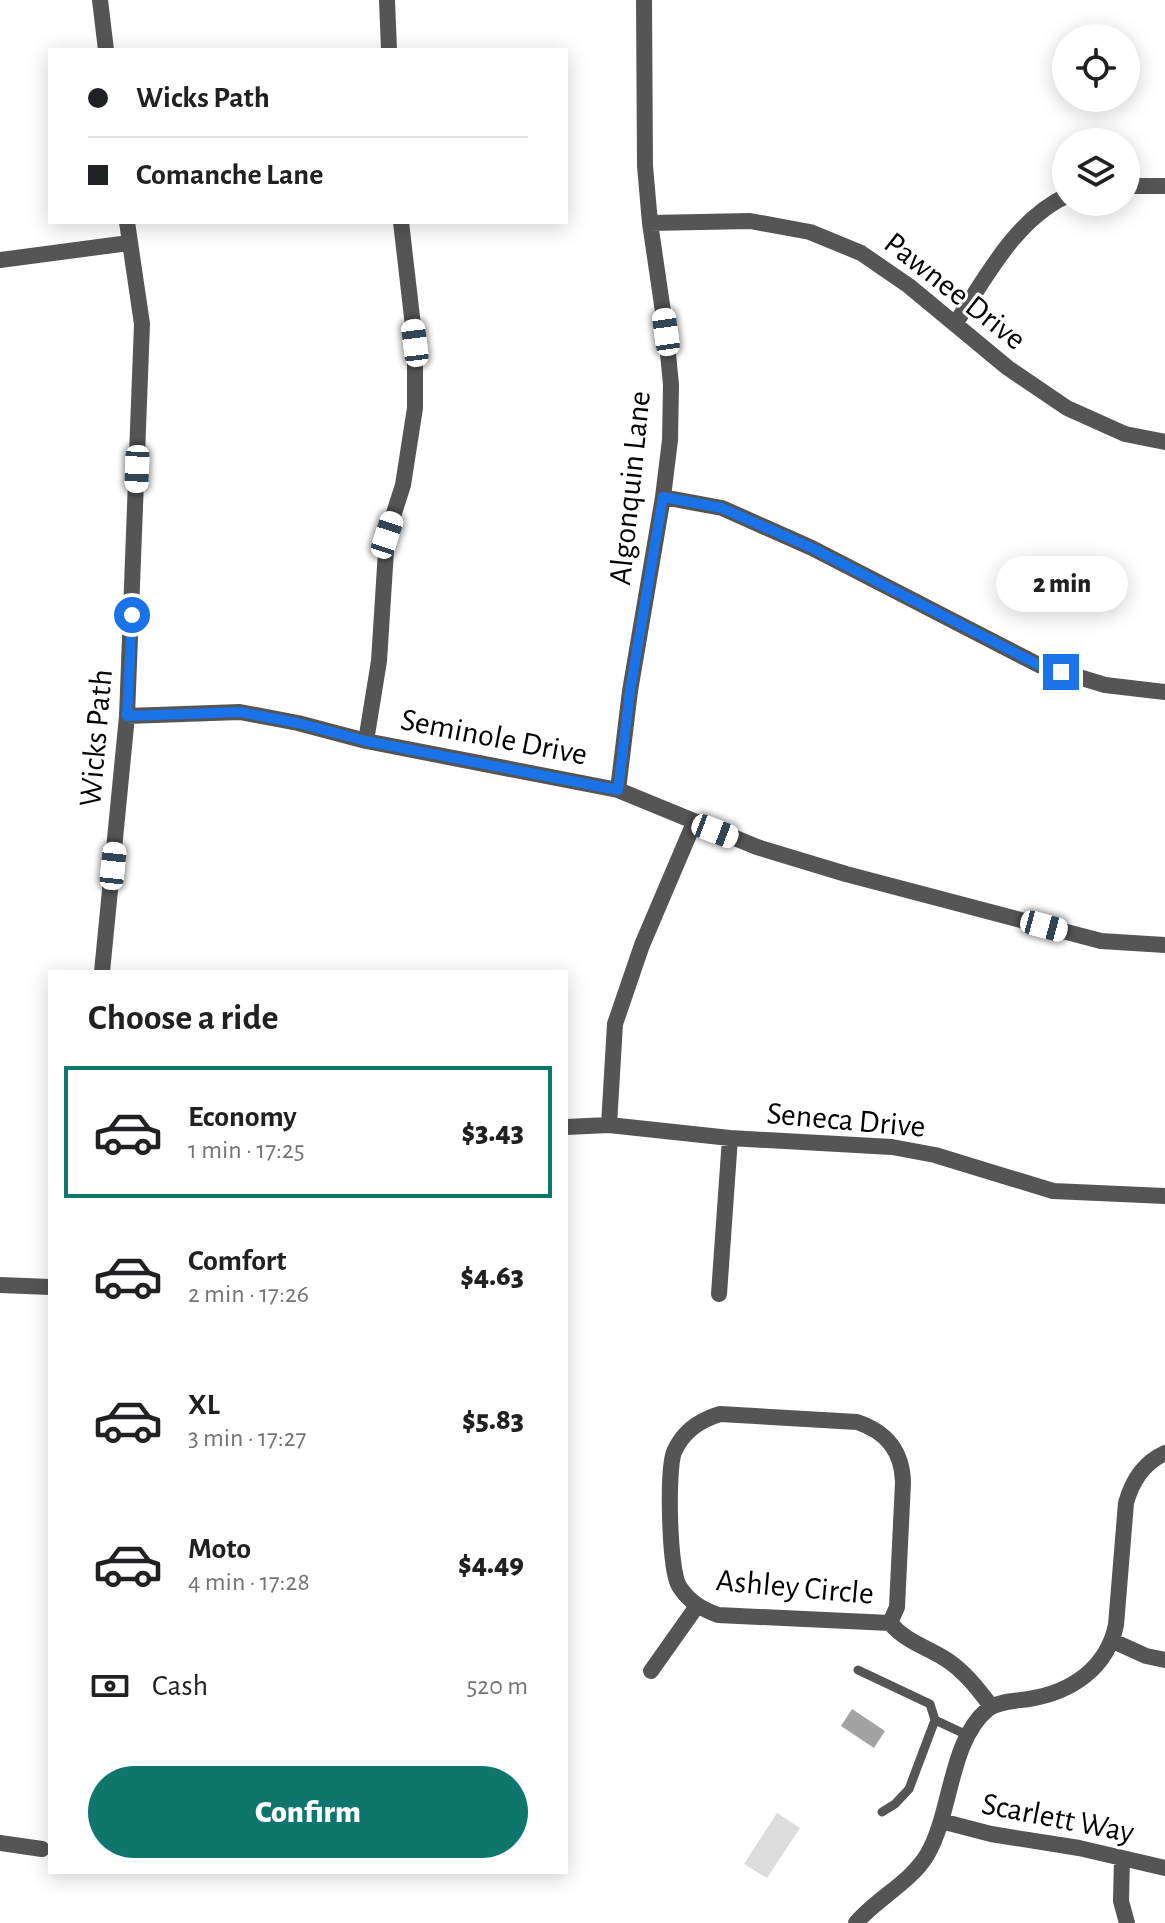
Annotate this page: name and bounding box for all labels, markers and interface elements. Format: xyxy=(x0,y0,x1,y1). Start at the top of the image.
map controls xyxy=(1052,24,1140,216)
button: locate xyxy=(1052,24,1140,112)
text: Wicks Path xyxy=(136,83,270,113)
button: layers xyxy=(1052,128,1140,216)
text: Comanche Lane xyxy=(136,160,323,190)
street label: Pawnee Drive xyxy=(878,226,1032,356)
car xyxy=(651,307,681,357)
car xyxy=(400,318,430,368)
street label: Algonquin Lane xyxy=(604,389,656,587)
car xyxy=(124,445,150,493)
car xyxy=(368,508,406,562)
callout: 2 min xyxy=(995,556,1127,612)
text: 2 min xyxy=(1033,571,1091,597)
route start xyxy=(114,597,150,633)
route end xyxy=(1043,654,1079,690)
street label: Wicks Path xyxy=(74,668,118,808)
street label: Seminole Drive xyxy=(398,703,590,771)
car xyxy=(688,811,742,851)
car xyxy=(99,841,127,891)
car xyxy=(1018,908,1070,944)
text: Choose a ride xyxy=(88,1000,278,1036)
icon: car xyxy=(92,1096,164,1168)
street label: Seneca Drive xyxy=(765,1097,927,1143)
text: Economy xyxy=(188,1102,297,1132)
text: $3.43 xyxy=(462,1117,524,1147)
text: 1 min · 17:25 xyxy=(188,1137,305,1163)
icon: car xyxy=(92,1240,164,1312)
text: Comfort xyxy=(188,1246,287,1276)
text: $4.63 xyxy=(460,1261,524,1291)
text: 2 min · 17:26 xyxy=(188,1281,309,1307)
icon: car xyxy=(92,1384,164,1456)
text: XL xyxy=(188,1390,220,1420)
text: $5.83 xyxy=(462,1405,524,1435)
text: 3 min · 17:27 xyxy=(188,1425,306,1451)
icon: car xyxy=(92,1528,164,1600)
text: Moto xyxy=(188,1534,251,1564)
text: $4.49 xyxy=(458,1549,524,1579)
street label: Ashley Circle xyxy=(715,1564,875,1610)
text: 4 min · 17:28 xyxy=(188,1569,310,1595)
icon: cash xyxy=(88,1664,132,1708)
text: Cash xyxy=(152,1671,208,1701)
text: 520 m xyxy=(466,1673,528,1699)
button: Confirm xyxy=(88,1766,528,1858)
street label: Scarlett Way xyxy=(979,1788,1137,1849)

